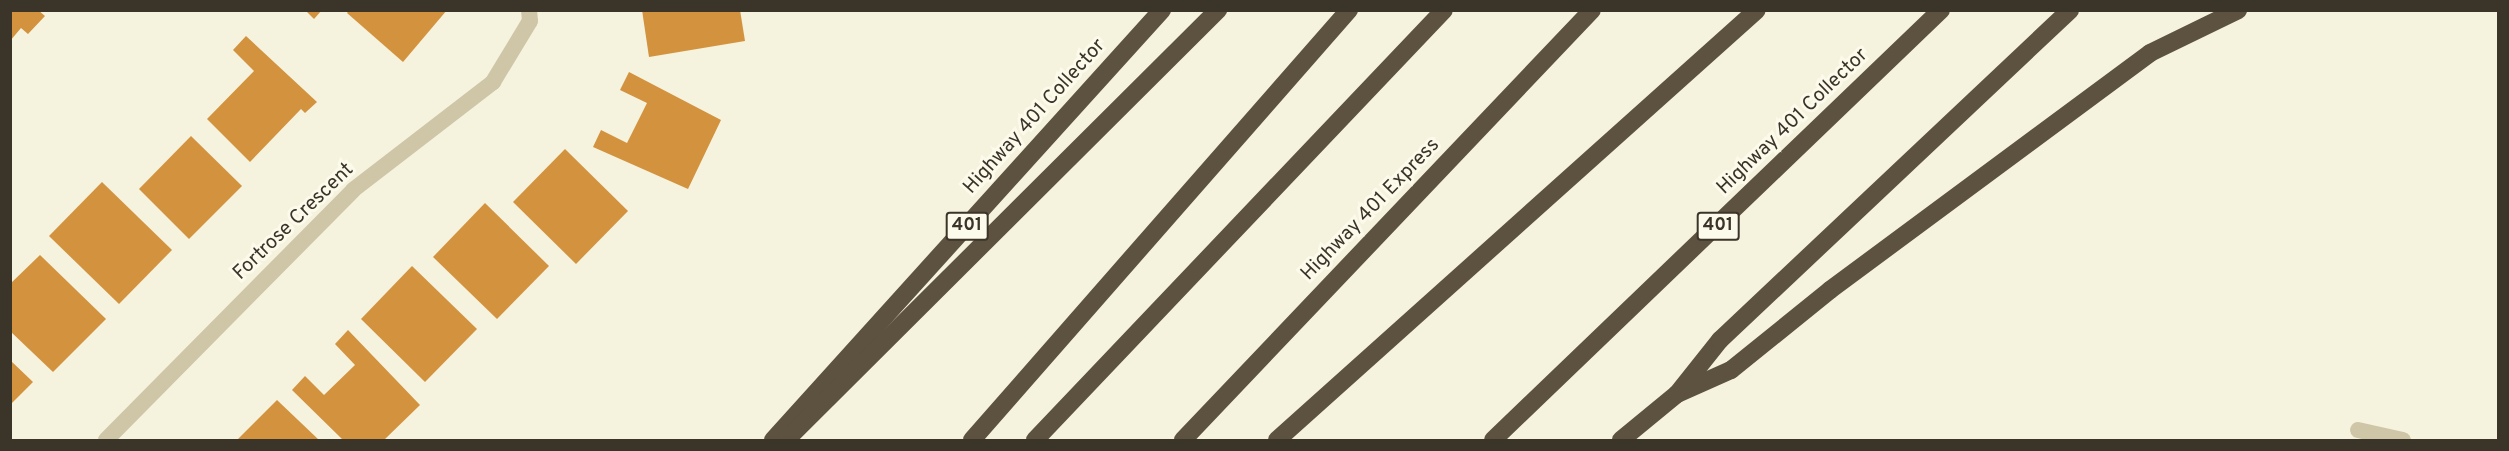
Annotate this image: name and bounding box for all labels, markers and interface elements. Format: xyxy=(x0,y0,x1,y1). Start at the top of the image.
street label: Highway 401 Collector xyxy=(959,34,1111,200)
street label: Highway 401 Collector xyxy=(1713,44,1873,200)
street label: Highway 401 Express xyxy=(1297,134,1445,286)
street label: Fortrose Crescent xyxy=(229,158,359,286)
road number: 401 xyxy=(944,211,990,241)
road number: 401 xyxy=(1696,211,1740,241)

